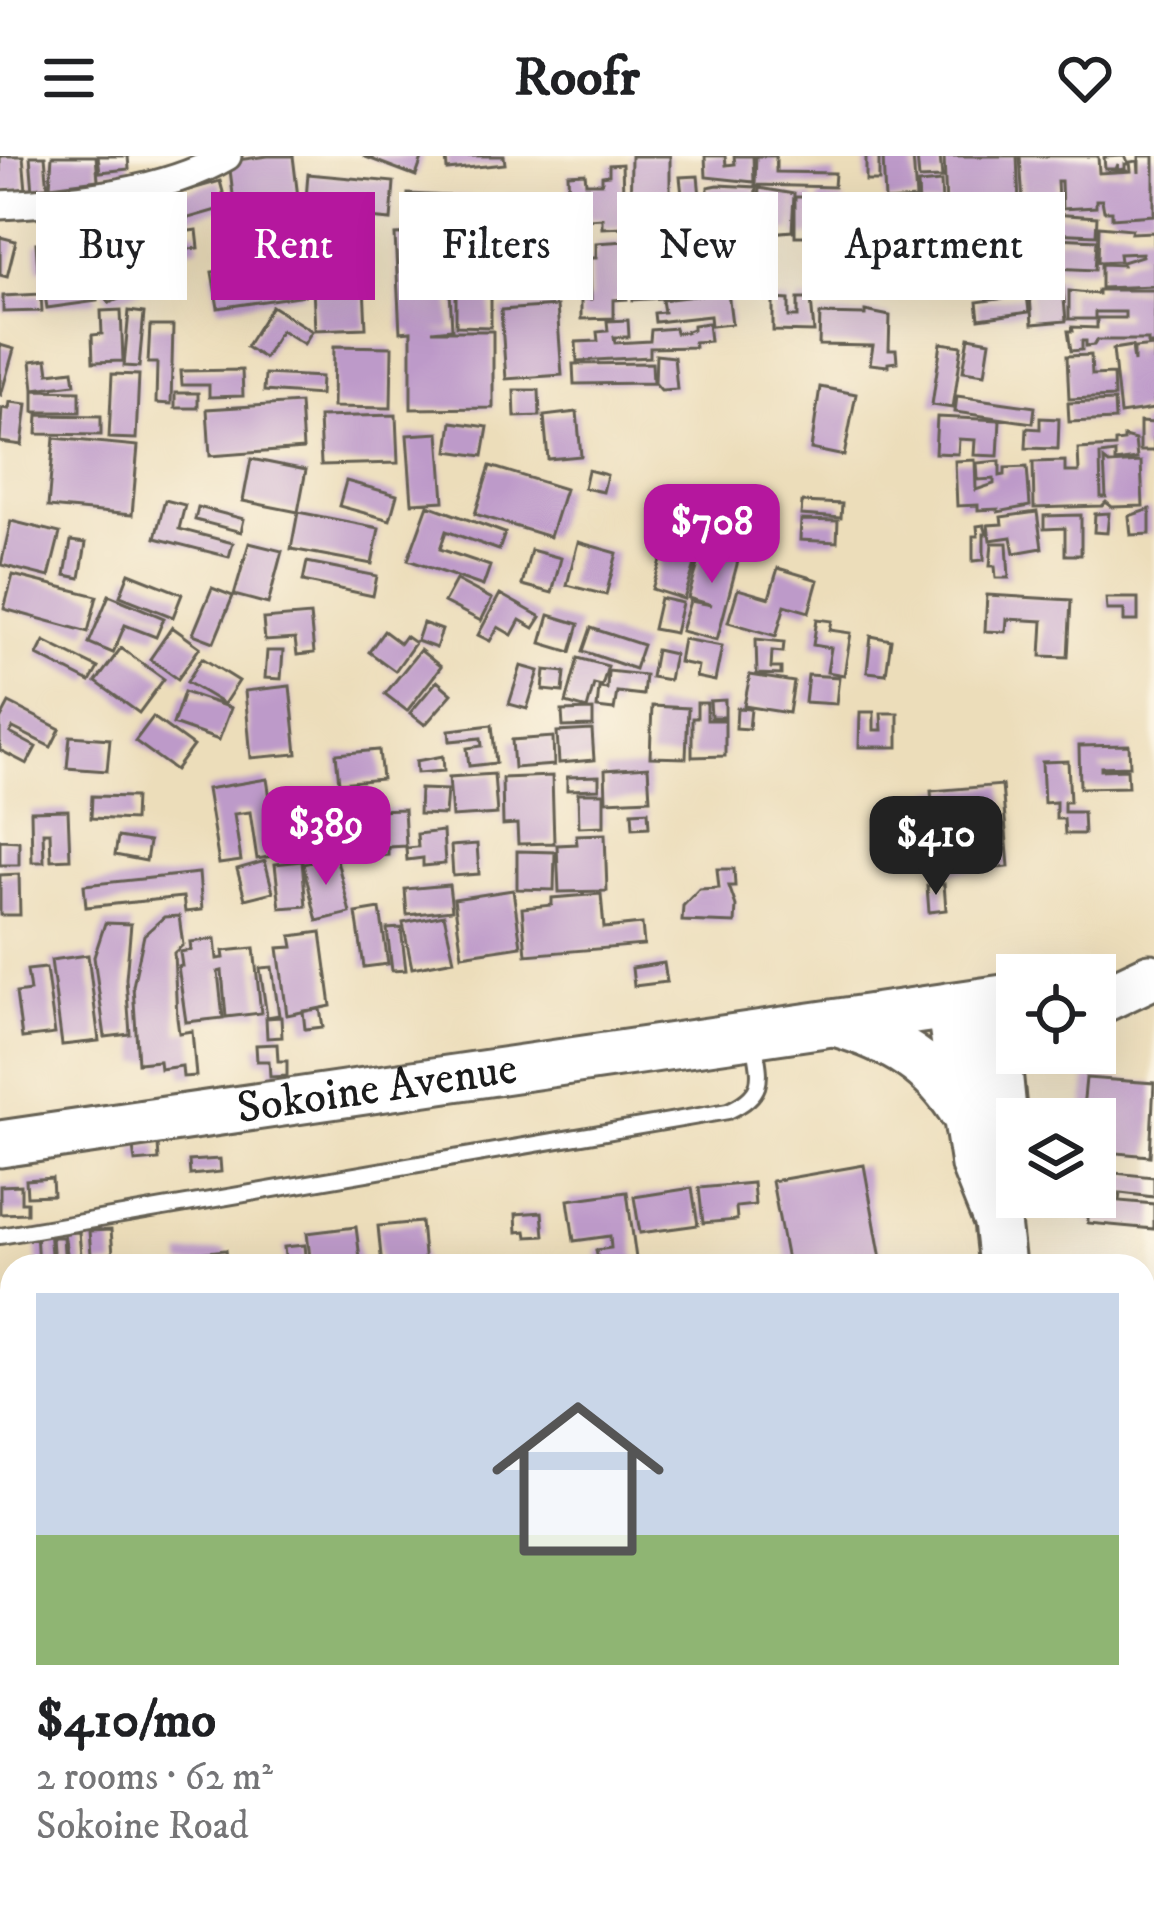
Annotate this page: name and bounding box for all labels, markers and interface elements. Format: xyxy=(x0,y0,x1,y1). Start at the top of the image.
icon: menu xyxy=(36,45,102,111)
text: Roofr xyxy=(514,45,640,112)
icon: heart xyxy=(1052,45,1118,111)
chip: Buy xyxy=(36,192,187,300)
chip: Rent xyxy=(211,192,375,300)
chip: Filters xyxy=(399,192,593,300)
chip: New xyxy=(617,192,778,300)
chip: Apartment xyxy=(802,192,1065,300)
pin: $708 xyxy=(641,484,783,586)
text: $708 xyxy=(671,498,753,547)
pin: $389 xyxy=(255,786,397,888)
pin: $410 xyxy=(865,796,1007,898)
text: $389 xyxy=(289,800,363,849)
text: $410 xyxy=(897,810,975,859)
map controls xyxy=(996,954,1116,1218)
button: locate xyxy=(996,954,1116,1074)
street label: Sokoine Avenue xyxy=(233,1041,521,1137)
button: layers xyxy=(996,1098,1116,1218)
icon: home xyxy=(470,1371,686,1587)
text: $410/mo xyxy=(36,1689,216,1753)
text: 2 rooms · 62 m² xyxy=(36,1753,273,1802)
text: Sokoine Road xyxy=(36,1802,249,1851)

